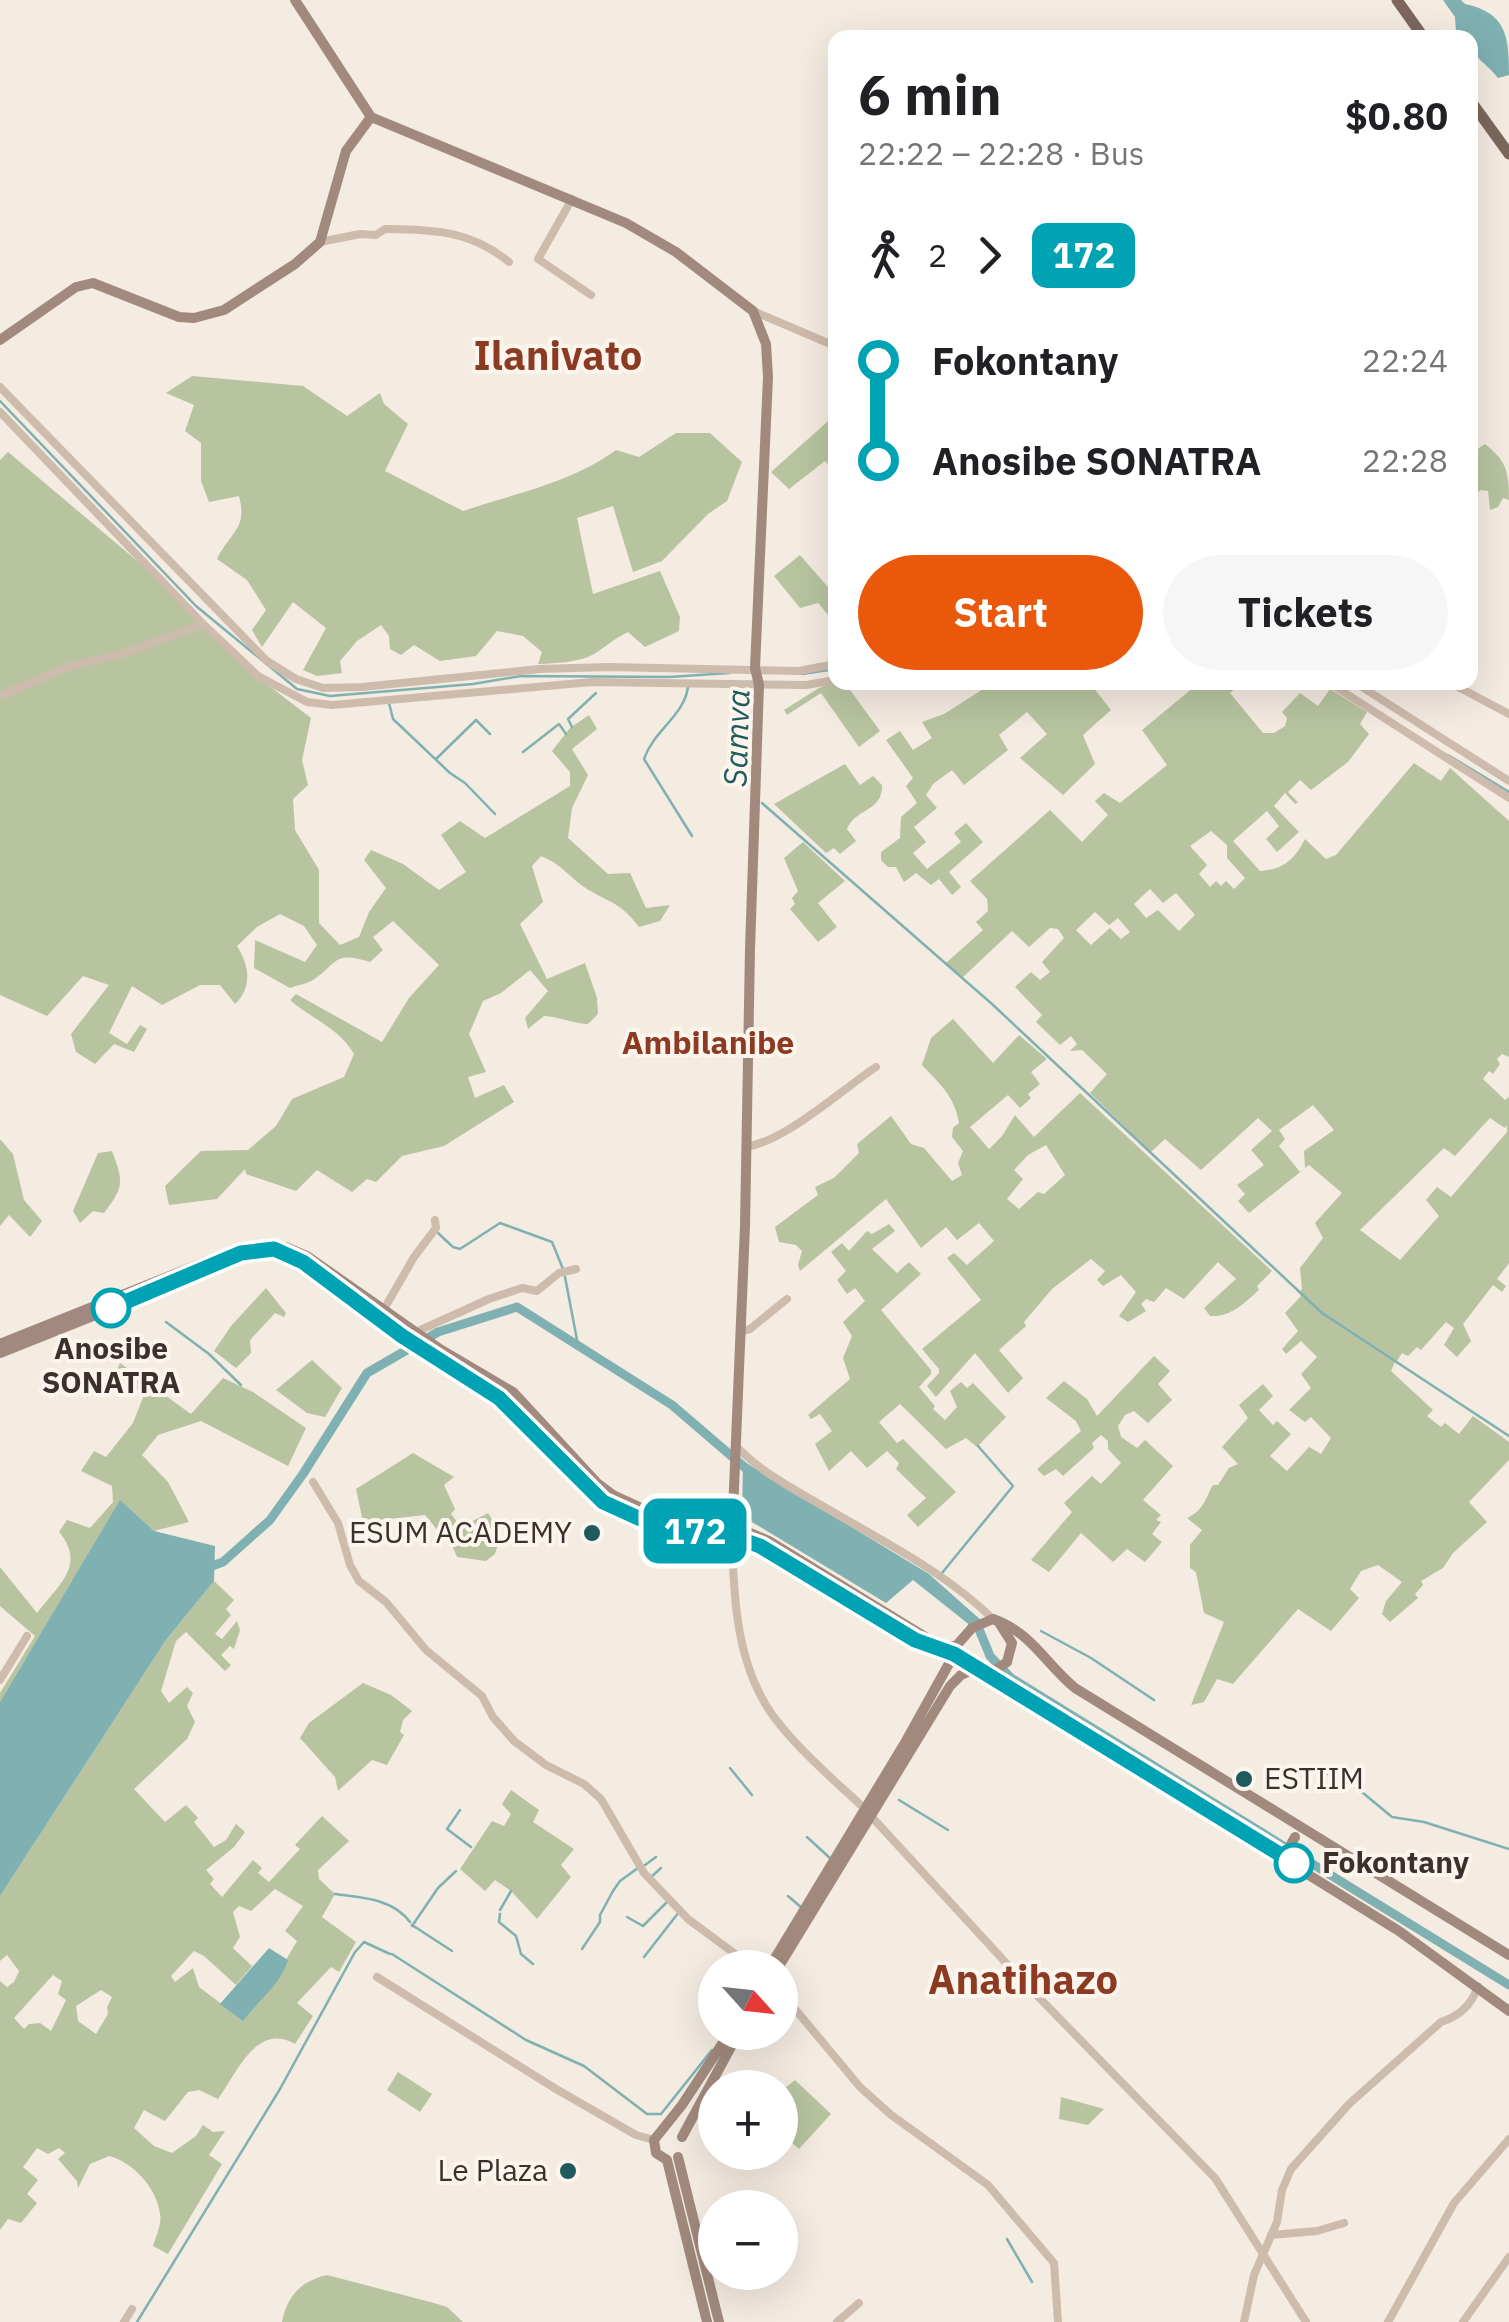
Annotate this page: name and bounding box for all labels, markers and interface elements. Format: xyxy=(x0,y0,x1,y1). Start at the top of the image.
text: 6 min xyxy=(858,59,1002,130)
text: $0.80 xyxy=(1345,91,1448,140)
text: 22:22 – 22:28 · Bus xyxy=(858,132,1144,174)
icon: walk xyxy=(858,228,913,283)
icon: forward xyxy=(962,228,1017,283)
text: 172 xyxy=(1052,232,1115,278)
text: 2 xyxy=(928,234,947,276)
district label: Ilanivato xyxy=(474,329,642,381)
text: Fokontany xyxy=(932,336,1118,385)
text: 22:24 xyxy=(1362,339,1448,381)
text: Anosibe SONATRA xyxy=(932,436,1261,485)
text: 22:28 xyxy=(1362,439,1448,481)
button: Start xyxy=(858,555,1143,670)
button: Tickets xyxy=(1163,555,1448,670)
water label: Samva xyxy=(713,688,759,788)
district label: Ambilanibe xyxy=(622,1021,794,1063)
marker: Anosibe SONATRA xyxy=(92,1289,130,1327)
place label: Anosibe SONATRA xyxy=(42,1328,180,1401)
line badge: 172 xyxy=(638,1498,752,1564)
text: 172 xyxy=(663,1508,727,1554)
place label: ESUM ACADEMY xyxy=(349,1512,572,1551)
marker: ESUM ACADEMY xyxy=(581,1522,603,1544)
place label: ESTIIM xyxy=(1264,1758,1364,1797)
marker: ESTIIM xyxy=(1233,1768,1255,1790)
place label: Fokontany xyxy=(1322,1842,1469,1881)
marker: Fokontany xyxy=(1275,1844,1313,1882)
north arrow xyxy=(698,1950,798,2050)
map controls xyxy=(698,1950,798,2290)
district label: Anatihazo xyxy=(928,1953,1118,2005)
button: + xyxy=(698,2070,798,2170)
place label: Le Plaza xyxy=(437,2150,548,2189)
marker: Le Plaza xyxy=(557,2160,579,2182)
button: − xyxy=(698,2190,798,2290)

